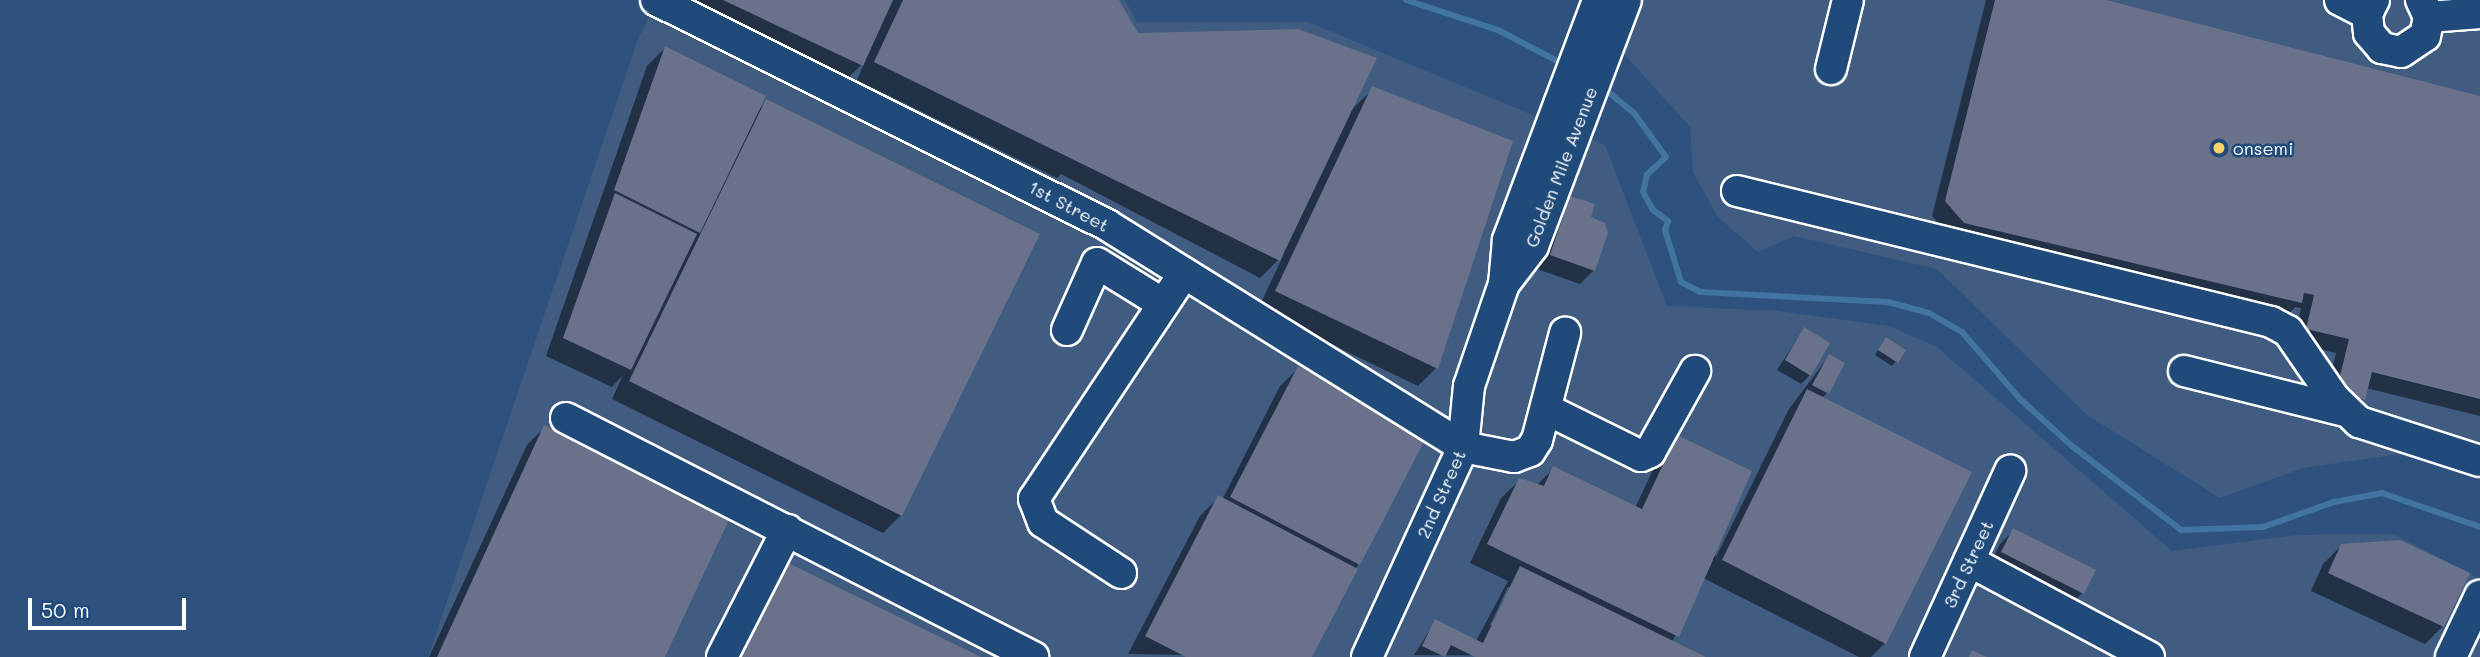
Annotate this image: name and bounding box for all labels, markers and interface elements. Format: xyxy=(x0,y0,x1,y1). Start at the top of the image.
street label: Golden Mile Avenue xyxy=(1520,84,1602,250)
place label: onsemi xyxy=(2233,137,2293,159)
marker: onsemi xyxy=(2211,140,2227,156)
street label: 1st Street xyxy=(1025,176,1113,236)
street label: 2nd Street xyxy=(1412,446,1470,542)
street label: 3rd Street xyxy=(1938,517,1998,611)
scale bar xyxy=(32,584,189,628)
text: 50 m xyxy=(41,596,90,623)

